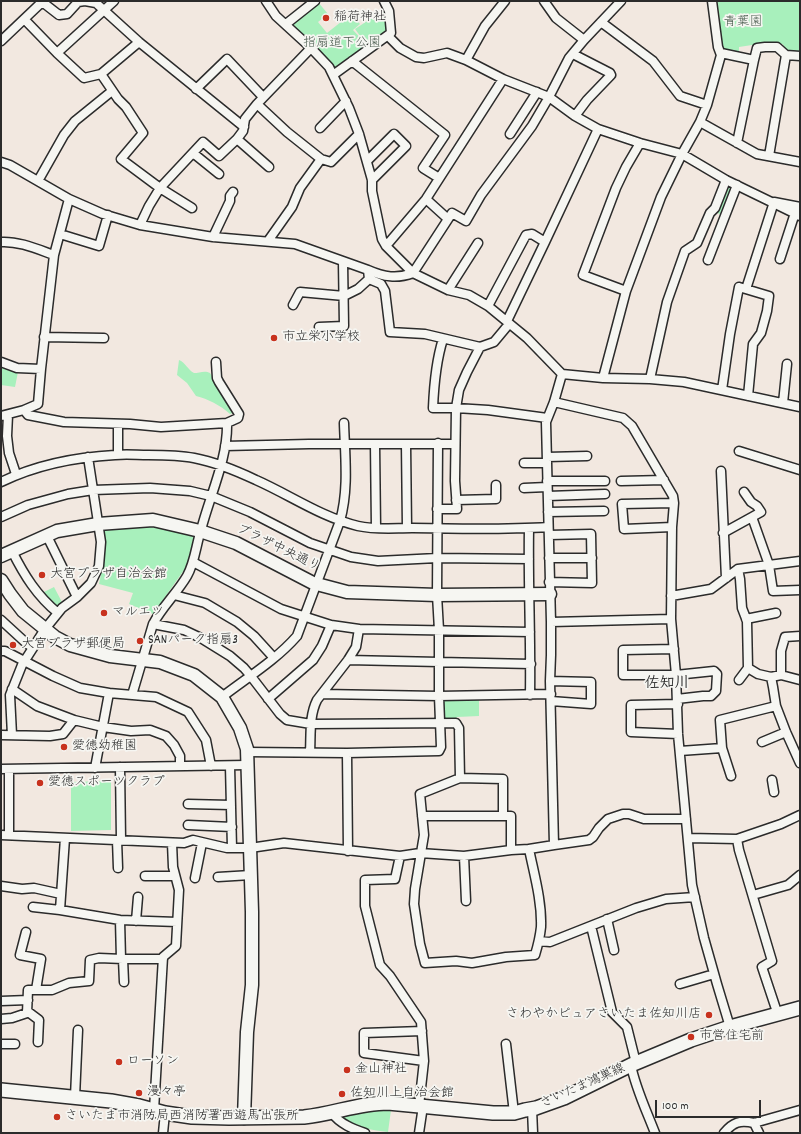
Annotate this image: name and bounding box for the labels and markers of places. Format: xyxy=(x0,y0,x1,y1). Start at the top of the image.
place label: 稲荷神社 xyxy=(334,10,386,26)
marker: 稲荷神社 xyxy=(321,13,331,23)
place label: 市立栄小学校 xyxy=(282,330,360,346)
marker: 市立栄小学校 xyxy=(269,333,279,343)
place label: 大宮プラザ自治会館 xyxy=(50,567,167,583)
marker: 大宮プラザ自治会館 xyxy=(37,570,47,580)
place label: マルエツ xyxy=(112,605,164,621)
marker: マルエツ xyxy=(99,608,109,618)
place label: SANパーク指扇3 xyxy=(148,633,238,649)
marker: SANパーク指扇3 xyxy=(135,636,145,646)
place label: 大宮プラザ郵便局 xyxy=(21,637,125,653)
marker: 大宮プラザ郵便局 xyxy=(8,640,18,650)
place label: 愛徳幼稚園 xyxy=(72,739,137,755)
marker: 愛徳幼稚園 xyxy=(59,742,69,752)
place label: 愛徳スポーツクラブ xyxy=(48,775,165,791)
marker: 愛徳スポーツクラブ xyxy=(35,778,45,788)
place label: さわやかピュアさいたま佐知川店 xyxy=(506,1007,701,1023)
marker: さわやかピュアさいたま佐知川店 xyxy=(704,1010,714,1020)
place label: 市営住宅前 xyxy=(699,1029,764,1045)
marker: 市営住宅前 xyxy=(686,1032,696,1042)
place label: ローソン xyxy=(127,1054,179,1070)
marker: ローソン xyxy=(114,1057,124,1067)
place label: 金山神社 xyxy=(355,1062,407,1078)
marker: 金山神社 xyxy=(342,1065,352,1075)
place label: 漫々亭 xyxy=(147,1085,186,1101)
place label: 佐知川上自治会館 xyxy=(350,1086,454,1102)
marker: 漫々亭 xyxy=(134,1088,144,1098)
marker: 佐知川上自治会館 xyxy=(337,1089,347,1099)
place label: さいたま市消防局西消防署西遊馬出張所 xyxy=(65,1109,299,1125)
marker: さいたま市消防局西消防署西遊馬出張所 xyxy=(52,1112,62,1122)

